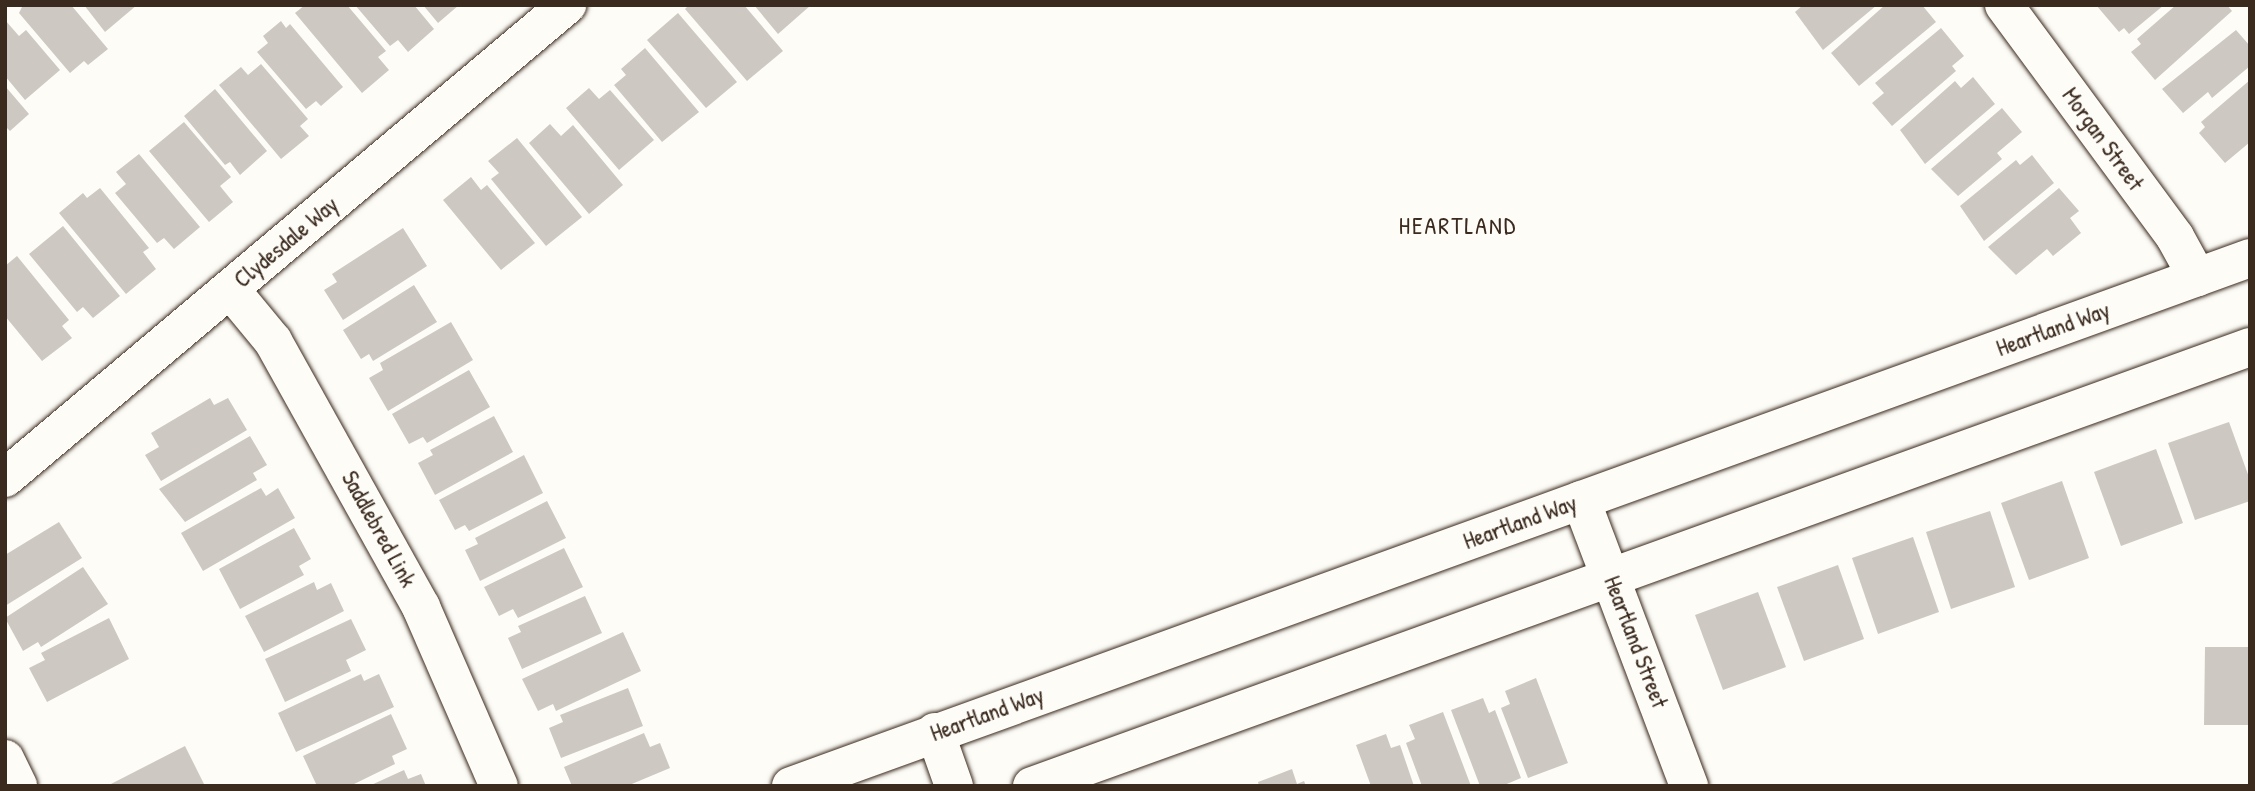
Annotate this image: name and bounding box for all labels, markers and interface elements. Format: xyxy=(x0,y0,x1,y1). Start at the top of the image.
street label: Morgan Street xyxy=(2056,82,2150,196)
street label: Clydesdale Way xyxy=(229,191,343,293)
district label: HEARTLAND xyxy=(1400,212,1516,240)
street label: Heartland Way xyxy=(1993,296,2113,362)
street label: Saddlebred Link xyxy=(336,466,422,592)
street label: Heartland Way xyxy=(1460,489,1580,555)
street label: Heartland Street xyxy=(1598,572,1674,712)
street label: Heartland Way xyxy=(927,681,1047,747)

